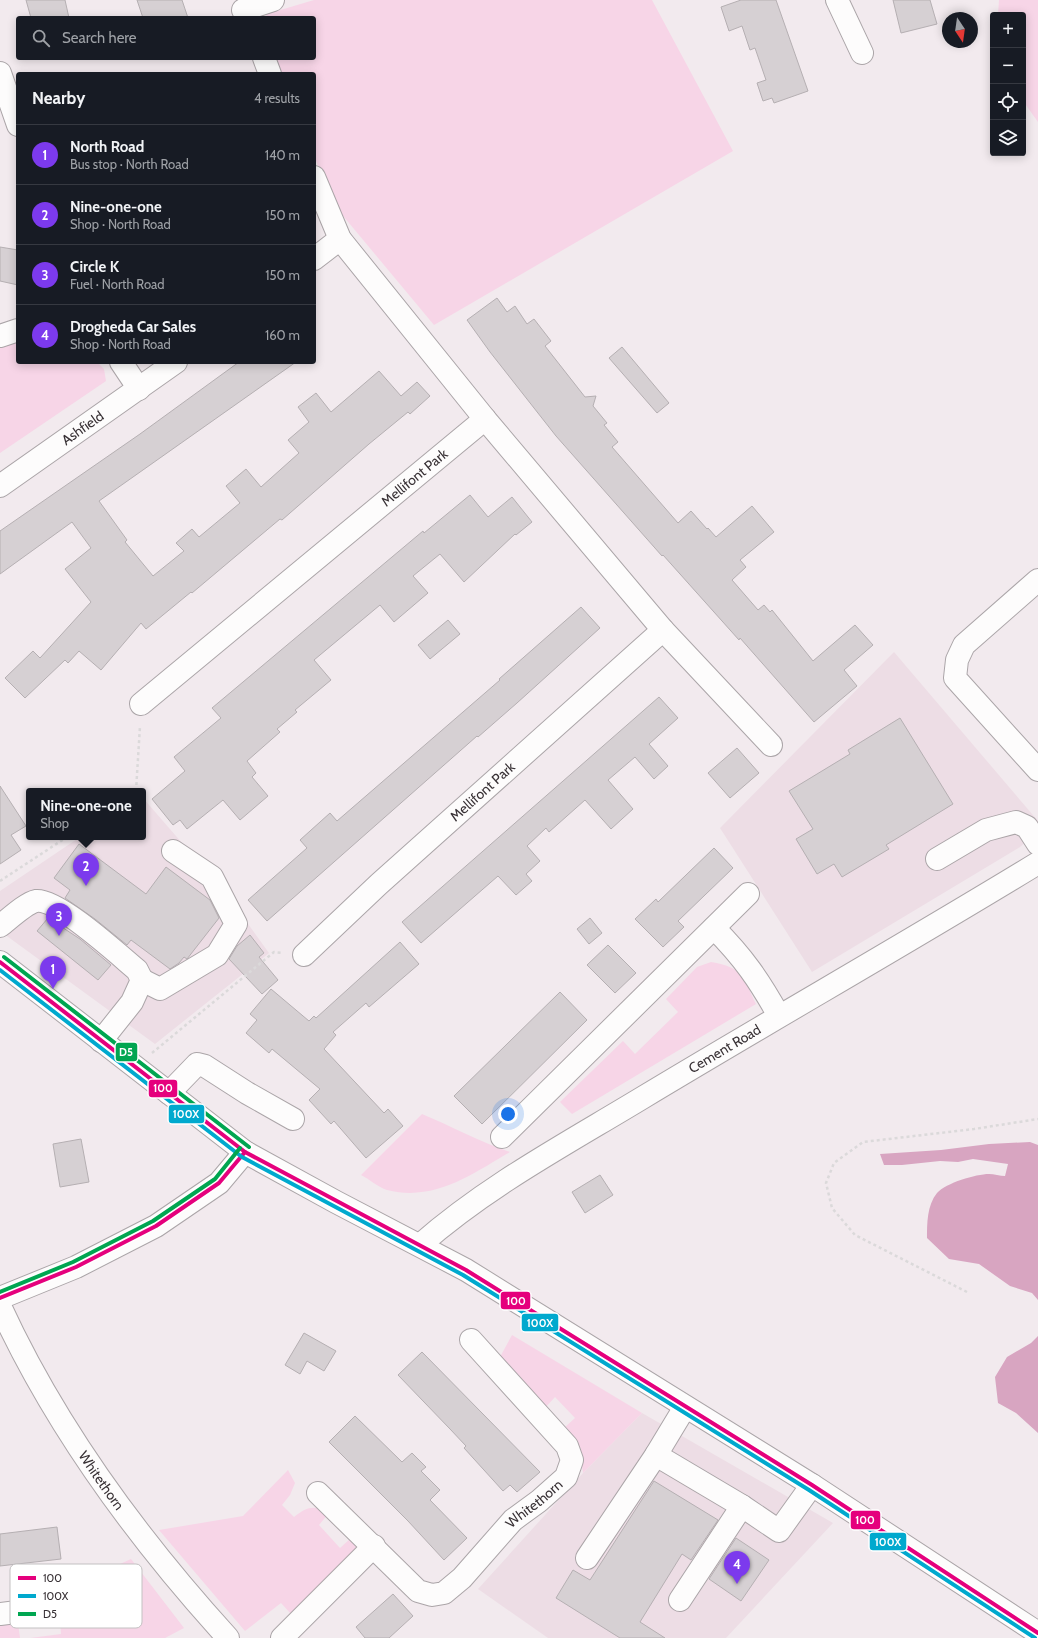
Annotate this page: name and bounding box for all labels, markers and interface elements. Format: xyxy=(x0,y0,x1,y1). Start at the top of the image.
north arrow xyxy=(942,12,978,48)
map controls xyxy=(990,12,1026,156)
button: + xyxy=(990,12,1026,48)
search box xyxy=(16,16,316,60)
icon: search xyxy=(30,27,52,49)
text: Search here xyxy=(62,29,137,47)
button: − xyxy=(990,48,1026,84)
button: locate xyxy=(990,84,1026,120)
text: Nearby xyxy=(32,88,85,108)
text: 4 results xyxy=(254,90,300,106)
button: layers xyxy=(990,120,1026,156)
text: North Road xyxy=(70,138,144,156)
text: 1 xyxy=(43,147,47,163)
text: 140 m xyxy=(265,147,300,163)
text: Bus stop · North Road xyxy=(70,156,189,172)
text: Nine-one-one xyxy=(70,198,162,216)
text: 2 xyxy=(42,207,48,223)
text: 150 m xyxy=(265,207,300,223)
text: Shop · North Road xyxy=(70,216,171,232)
text: Circle K xyxy=(70,258,119,276)
text: 3 xyxy=(41,267,49,283)
text: 150 m xyxy=(265,267,300,283)
text: Fuel · North Road xyxy=(70,276,165,292)
text: Drogheda Car Sales xyxy=(70,318,196,336)
text: 4 xyxy=(41,327,49,343)
text: 160 m xyxy=(265,327,300,343)
text: Shop · North Road xyxy=(70,336,171,352)
street label: Ashfield xyxy=(58,407,107,449)
street label: Mellifont Park xyxy=(377,444,452,510)
street label: Mellifont Park xyxy=(446,757,519,825)
popup xyxy=(26,788,146,840)
text: Nine-one-one xyxy=(40,797,132,815)
text: Shop xyxy=(40,815,69,831)
pin: 2 xyxy=(73,853,99,886)
pin: 3 xyxy=(46,903,72,936)
pin: 1 xyxy=(40,956,66,989)
street label: Cement Road xyxy=(685,1020,764,1077)
line badge: D5 xyxy=(115,1042,138,1062)
text: D5 xyxy=(119,1045,133,1059)
line badge: 100 xyxy=(148,1079,178,1098)
text: 100 xyxy=(153,1081,173,1095)
line badge: 100X xyxy=(168,1104,205,1124)
your location xyxy=(498,1104,518,1124)
text: 100X xyxy=(173,1107,199,1121)
line badge: 100 xyxy=(500,1291,531,1310)
text: 100 xyxy=(506,1294,526,1308)
line badge: 100X xyxy=(521,1313,559,1332)
text: 100X xyxy=(527,1316,553,1330)
street label: Whitethorn xyxy=(75,1447,128,1514)
street label: Whitethorn xyxy=(501,1475,566,1531)
line badge: 100 xyxy=(850,1510,881,1530)
text: 100 xyxy=(855,1513,875,1527)
line badge: 100X xyxy=(869,1532,907,1551)
text: 100X xyxy=(875,1535,901,1549)
pin: 4 xyxy=(724,1551,750,1584)
legend xyxy=(10,1564,142,1628)
text: 100 xyxy=(43,1571,62,1585)
text: 100X xyxy=(43,1589,69,1603)
text: D5 xyxy=(43,1607,57,1621)

